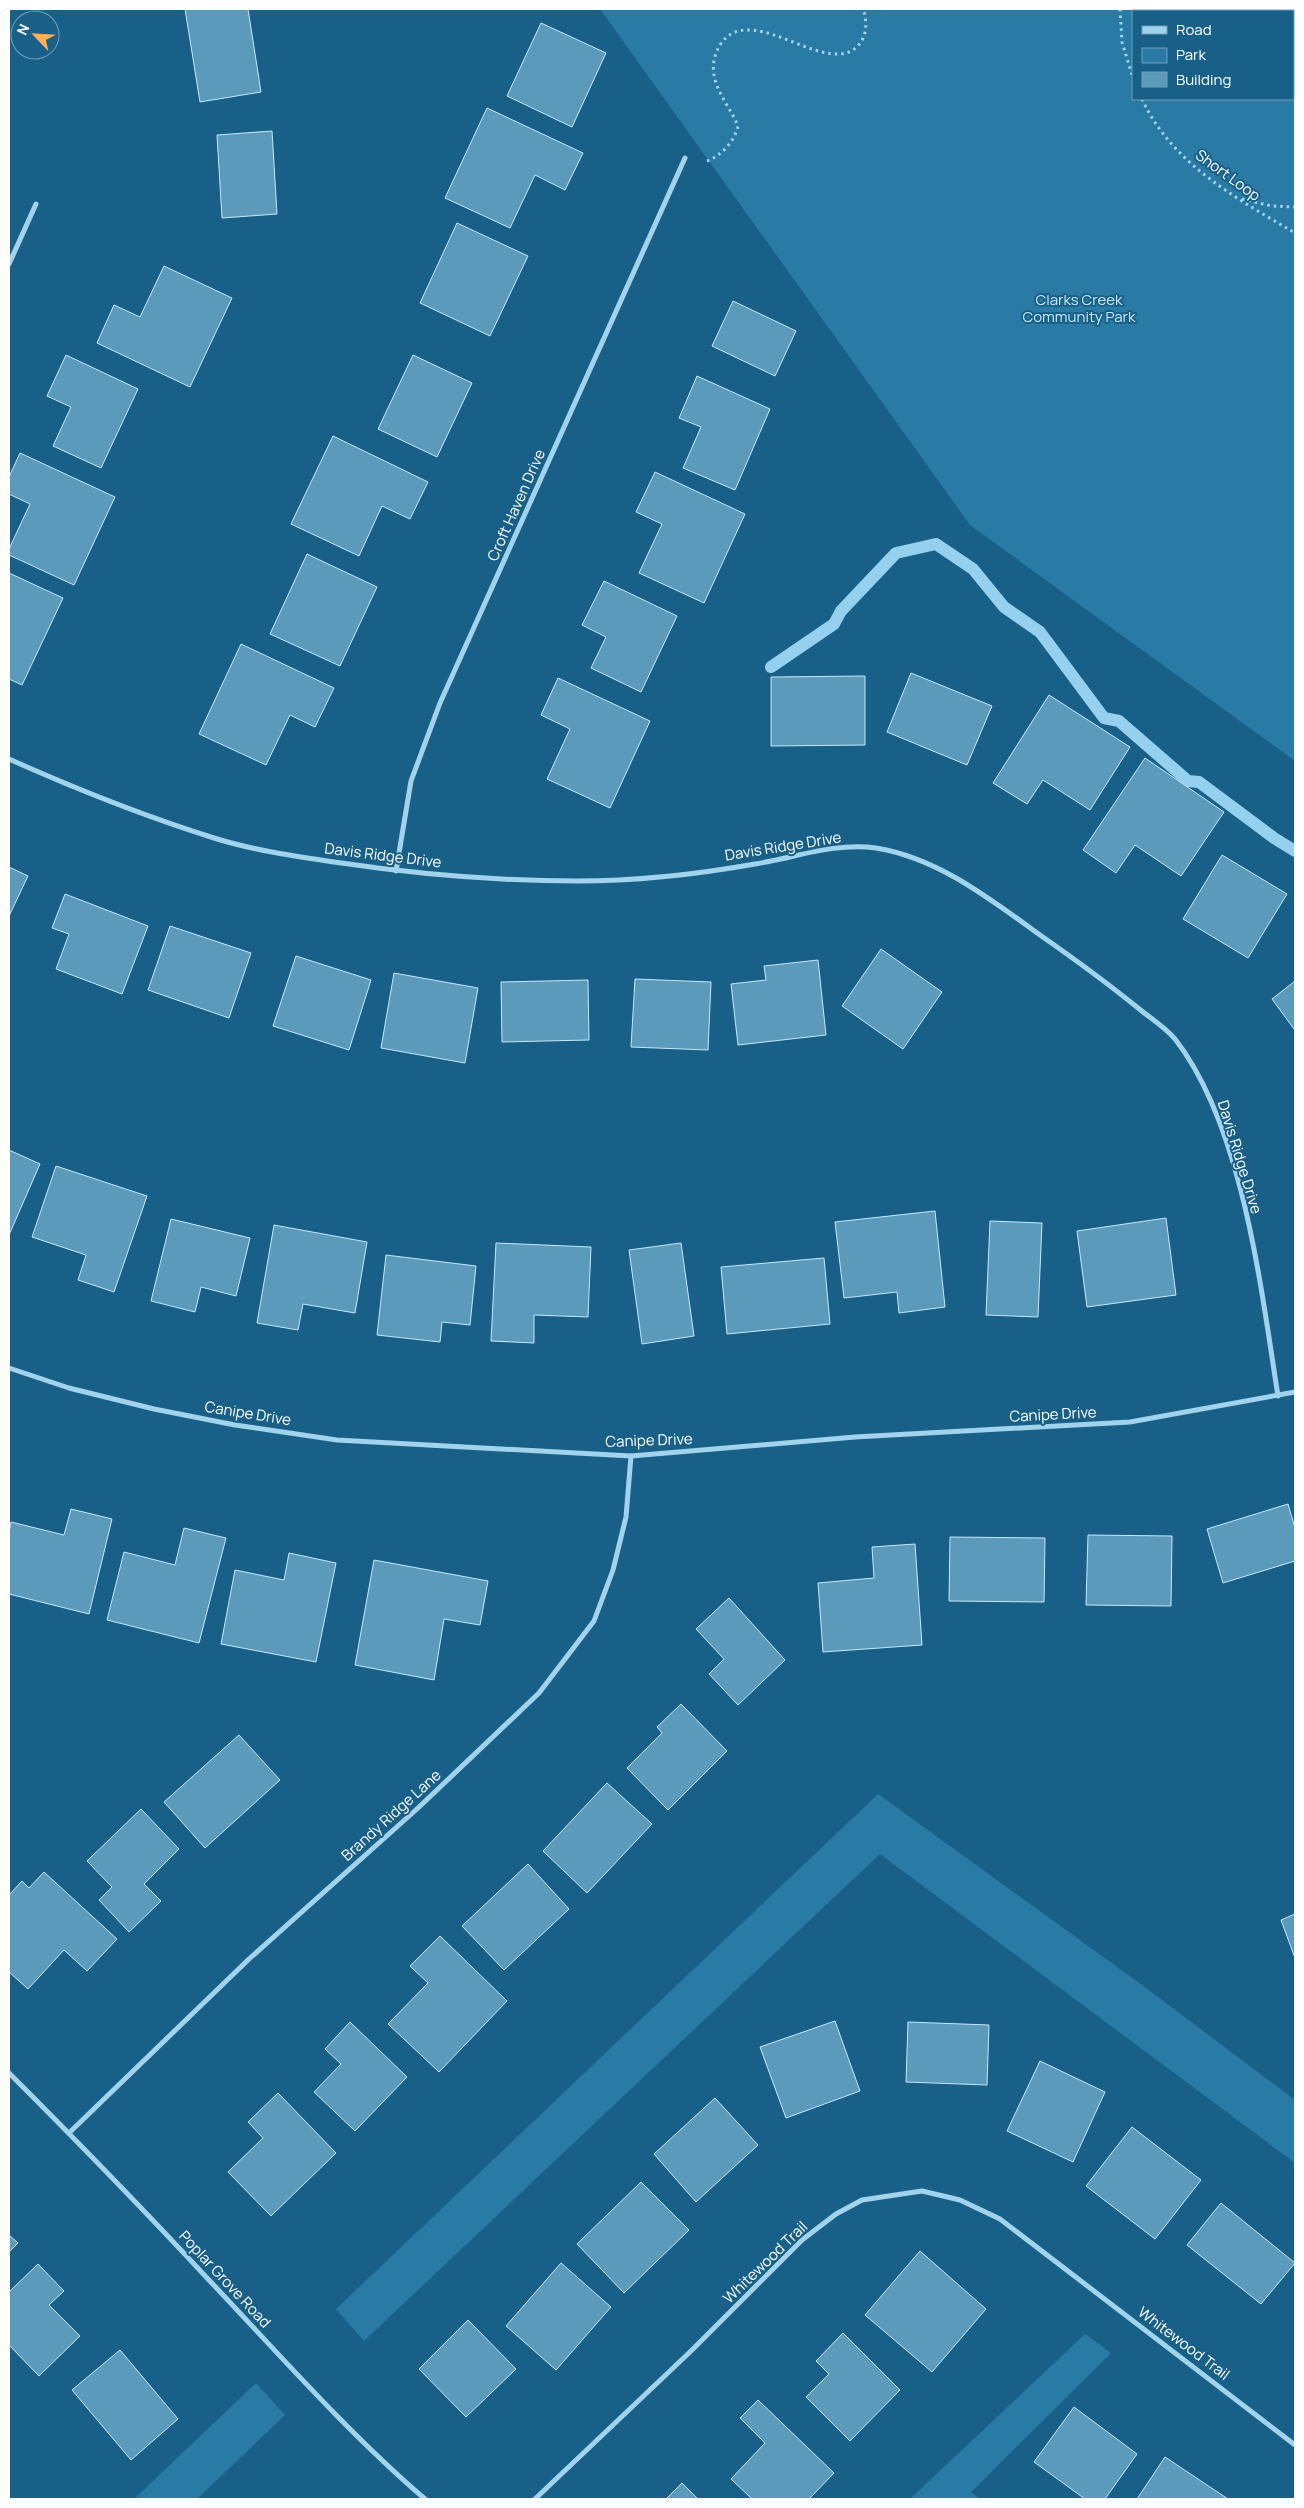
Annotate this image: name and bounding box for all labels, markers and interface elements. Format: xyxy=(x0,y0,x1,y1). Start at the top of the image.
north arrow xyxy=(10,10,60,60)
legend xyxy=(1132,10,1294,100)
text: Road xyxy=(1176,19,1212,40)
text: N xyxy=(12,21,34,38)
text: Park xyxy=(1176,44,1206,65)
text: Building xyxy=(1176,69,1231,90)
street label: Short Loop xyxy=(1191,144,1265,206)
park label: Clarks Creek Community Park xyxy=(1023,289,1136,327)
street label: Croft Haven Drive xyxy=(482,446,550,564)
street label: Davis Ridge Drive xyxy=(723,826,843,866)
street label: Davis Ridge Drive xyxy=(323,837,443,873)
street label: Davis Ridge Drive xyxy=(1213,1098,1267,1217)
street label: Canipe Drive xyxy=(203,1396,293,1430)
street label: Canipe Drive xyxy=(1009,1401,1097,1427)
street label: Canipe Drive xyxy=(605,1428,693,1452)
street label: Brandy Ridge Lane xyxy=(337,1764,446,1865)
street label: Whitewood Trail xyxy=(718,2216,812,2308)
street label: Poplar Grove Road xyxy=(174,2226,276,2332)
street label: Whitewood Trail xyxy=(1134,2301,1234,2385)

